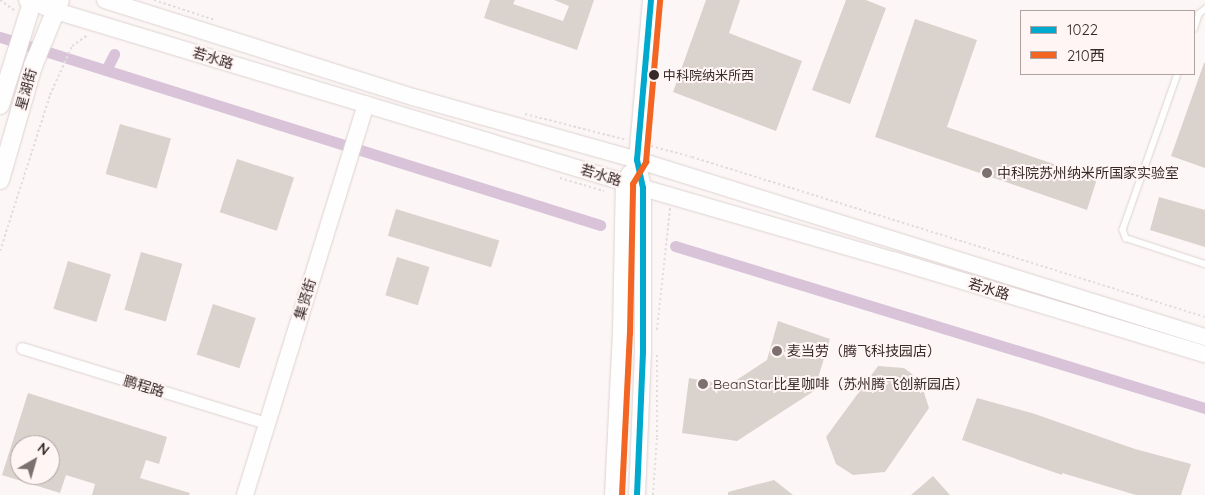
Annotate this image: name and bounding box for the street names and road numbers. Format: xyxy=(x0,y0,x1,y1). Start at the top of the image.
street label: 若水路 xyxy=(190,44,236,72)
street label: 星湖街 xyxy=(12,66,40,112)
street label: 若水路 xyxy=(578,161,624,189)
street label: 若水路 xyxy=(966,275,1012,303)
street label: 集贤街 xyxy=(291,276,319,322)
street label: 鹏程路 xyxy=(121,372,167,400)

